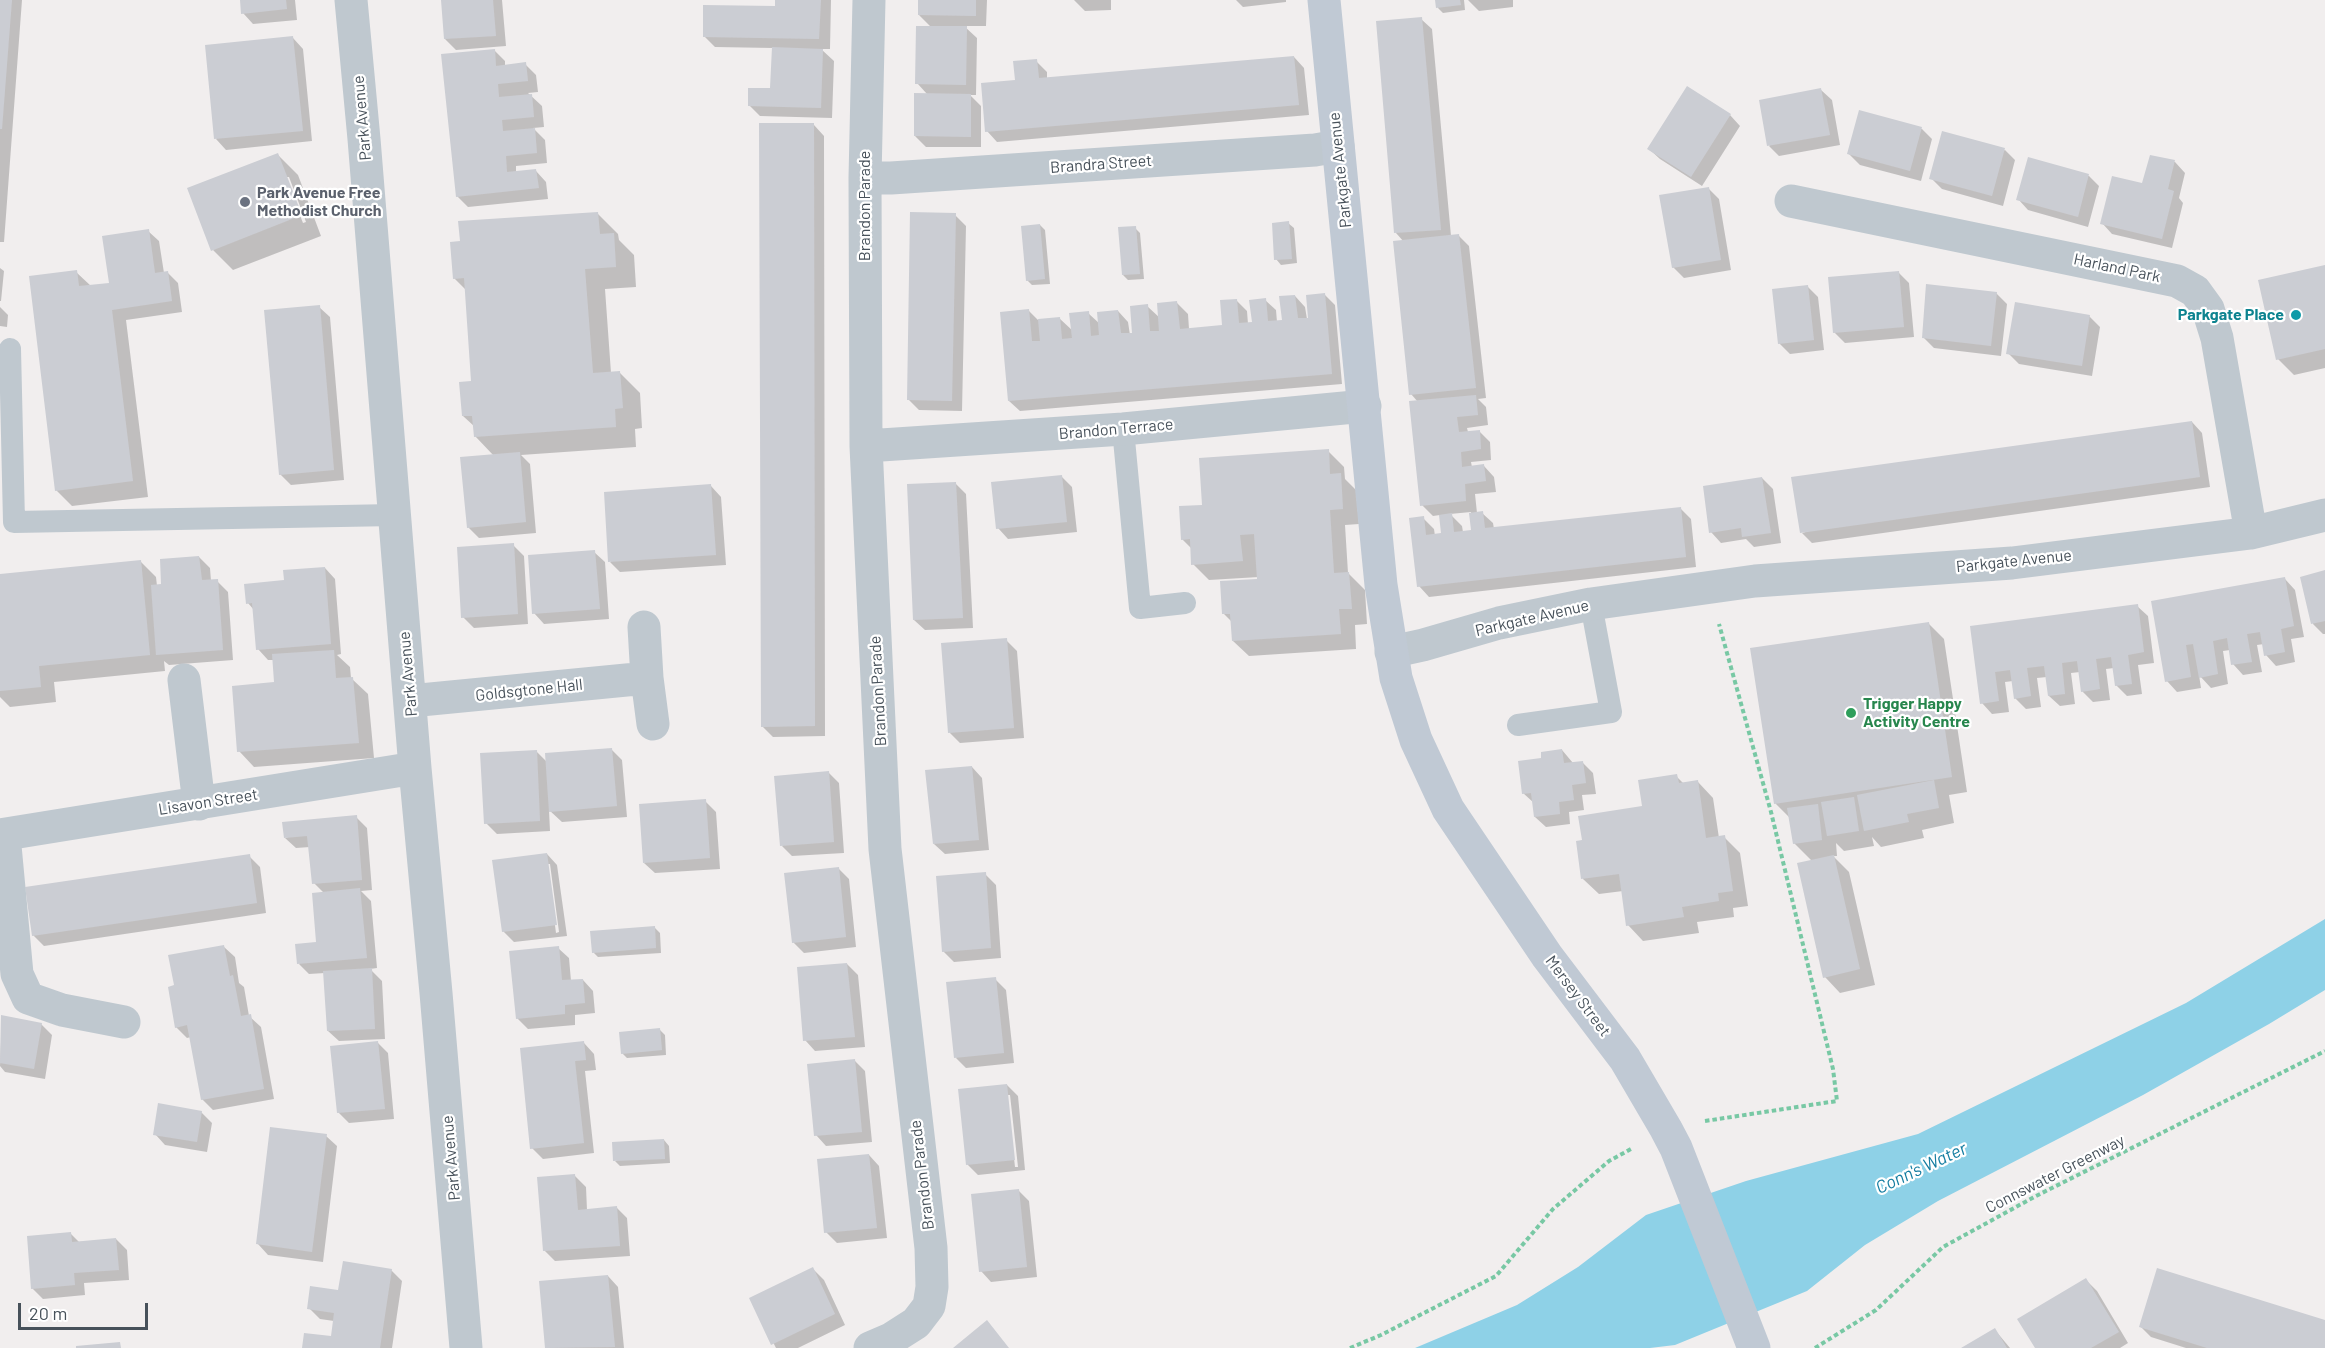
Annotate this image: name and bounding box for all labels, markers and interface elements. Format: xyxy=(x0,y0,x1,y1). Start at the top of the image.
street label: Park Avenue xyxy=(349,75,375,161)
street label: Parkgate Avenue xyxy=(1324,111,1356,229)
street label: Brandon Parade xyxy=(855,151,875,261)
street label: Brandra Street xyxy=(1049,151,1153,177)
place label: Park Avenue Free Methodist Church xyxy=(257,183,382,221)
marker: Park Avenue Free Methodist Church xyxy=(238,195,252,209)
street label: Harland Park xyxy=(2072,249,2162,287)
place label: Parkgate Place xyxy=(2178,305,2284,325)
marker: Parkgate Place xyxy=(2289,308,2303,322)
street label: Brandon Terrace xyxy=(1058,414,1174,444)
street label: Parkgate Avenue xyxy=(1955,545,2073,577)
street label: Parkgate Avenue xyxy=(1473,596,1591,640)
street label: Park Avenue xyxy=(395,631,421,717)
street label: Brandon Parade xyxy=(866,635,890,747)
street label: Goldsgtone Hall xyxy=(474,675,584,705)
place label: Trigger Happy Activity Centre xyxy=(1863,694,1970,732)
marker: Trigger Happy Activity Centre xyxy=(1844,706,1858,720)
street label: Lisavon Street xyxy=(157,785,259,819)
street label: Mersey Street xyxy=(1541,952,1615,1040)
street label: Park Avenue xyxy=(438,1115,464,1201)
street label: Brandon Parade xyxy=(906,1119,938,1231)
street label: Connswater Greenway xyxy=(1982,1131,2128,1217)
water label: Conn's Water xyxy=(1872,1138,1970,1198)
scale bar xyxy=(21,1291,152,1329)
text: 20 m xyxy=(29,1302,67,1324)

